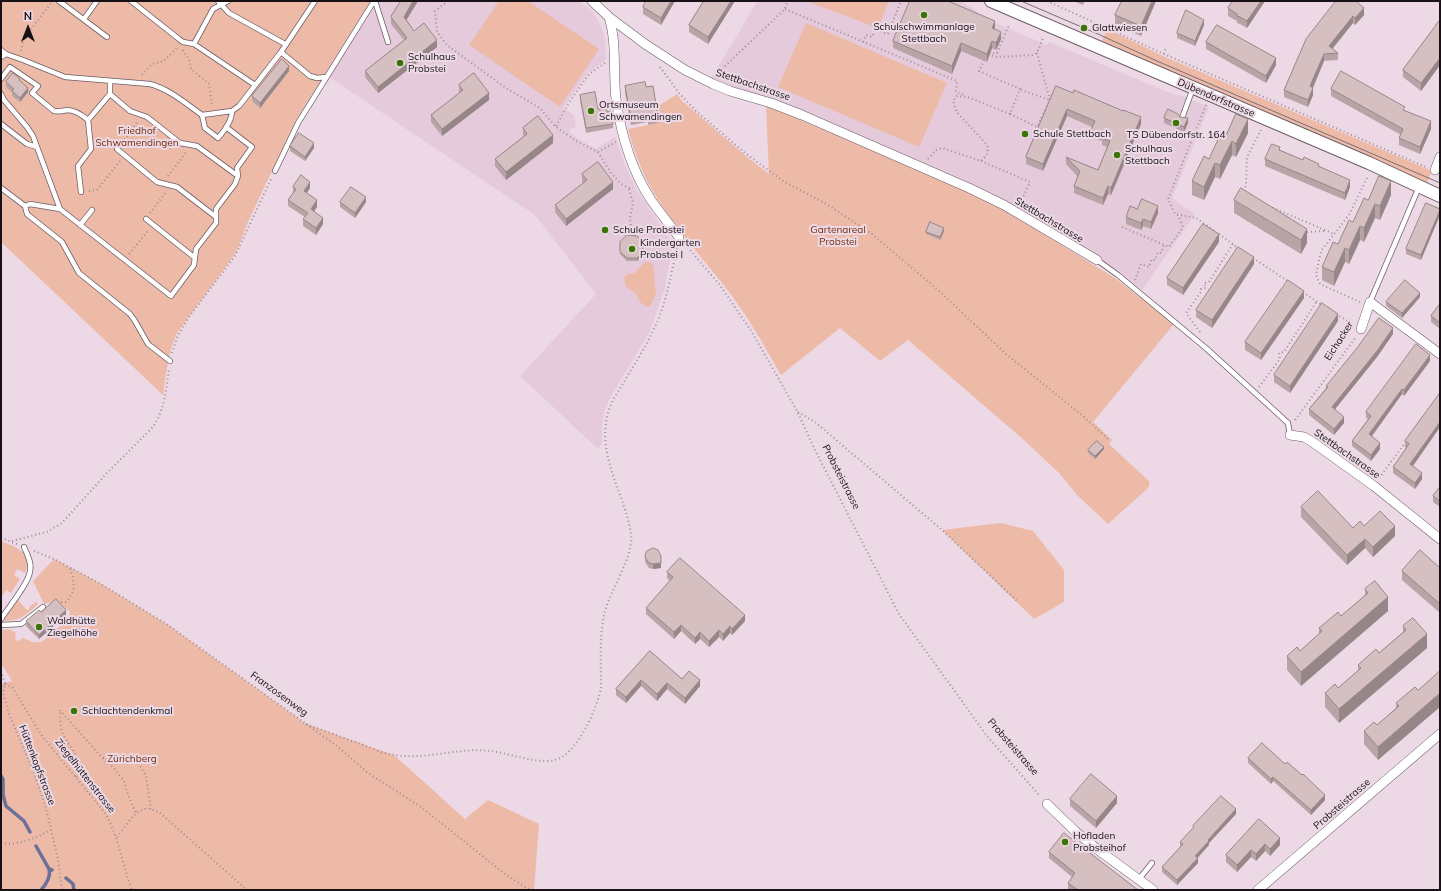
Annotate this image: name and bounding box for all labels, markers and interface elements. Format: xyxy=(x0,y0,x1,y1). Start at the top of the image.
north arrow xyxy=(8,8,48,48)
text: N xyxy=(24,9,32,23)
marker: Schulschwimmanlage Stettbach xyxy=(919,10,929,20)
place label: Schulschwimmanlage Stettbach xyxy=(873,21,975,44)
place label: Glattwiesen xyxy=(1092,22,1147,34)
marker: Glattwiesen xyxy=(1079,23,1089,33)
place label: Schulhaus Probstei xyxy=(408,51,456,74)
marker: Schulhaus Probstei xyxy=(395,58,405,68)
street label: Stettbachstrasse xyxy=(714,67,792,103)
street label: Dübendorfstrasse xyxy=(1176,76,1256,120)
place label: Ortsmuseum Schwamendingen xyxy=(599,99,682,122)
marker: Ortsmuseum Schwamendingen xyxy=(586,106,596,116)
marker: TS Dübendorfstr. 164 xyxy=(1171,118,1181,128)
park label: Friedhof Schwamendingen xyxy=(95,125,179,148)
place label: Schule Stettbach xyxy=(1033,128,1111,140)
marker: Schule Stettbach xyxy=(1020,129,1030,139)
place label: TS Dübendorfstr. 164 xyxy=(1127,129,1225,141)
place label: Schulhaus Stettbach xyxy=(1125,143,1173,166)
marker: Schulhaus Stettbach xyxy=(1112,150,1122,160)
street label: Stettbachstrasse xyxy=(1012,195,1086,245)
place label: Schule Probstei xyxy=(613,224,684,236)
park label: Gartenareal Probstei xyxy=(810,224,866,248)
marker: Schule Probstei xyxy=(600,225,610,235)
place label: Kindergarten Probstei I xyxy=(640,237,700,260)
marker: Kindergarten Probstei I xyxy=(627,244,637,254)
street label: Eichacker xyxy=(1322,319,1356,363)
street label: Stettbachstrasse xyxy=(1312,427,1382,481)
street label: Probsteistrasse xyxy=(819,443,863,511)
place label: Waldhütte Ziegelhöhe xyxy=(47,615,97,638)
marker: Waldhütte Ziegelhöhe xyxy=(34,622,44,632)
street label: Franzosenweg xyxy=(248,669,310,719)
place label: Schlachtendenkmal xyxy=(82,705,173,717)
marker: Schlachtendenkmal xyxy=(69,706,79,716)
street label: Probsteistrasse xyxy=(985,716,1041,778)
street label: Hüttenkopfstrasse xyxy=(16,723,58,807)
street label: Ziegelhüttenstrasse xyxy=(52,737,118,815)
park label: Zürichberg xyxy=(107,753,157,765)
street label: Probsteistrasse xyxy=(1311,776,1373,832)
place label: Hofladen Probsteihof xyxy=(1073,830,1126,854)
marker: Hofladen Probsteihof xyxy=(1060,837,1070,847)

